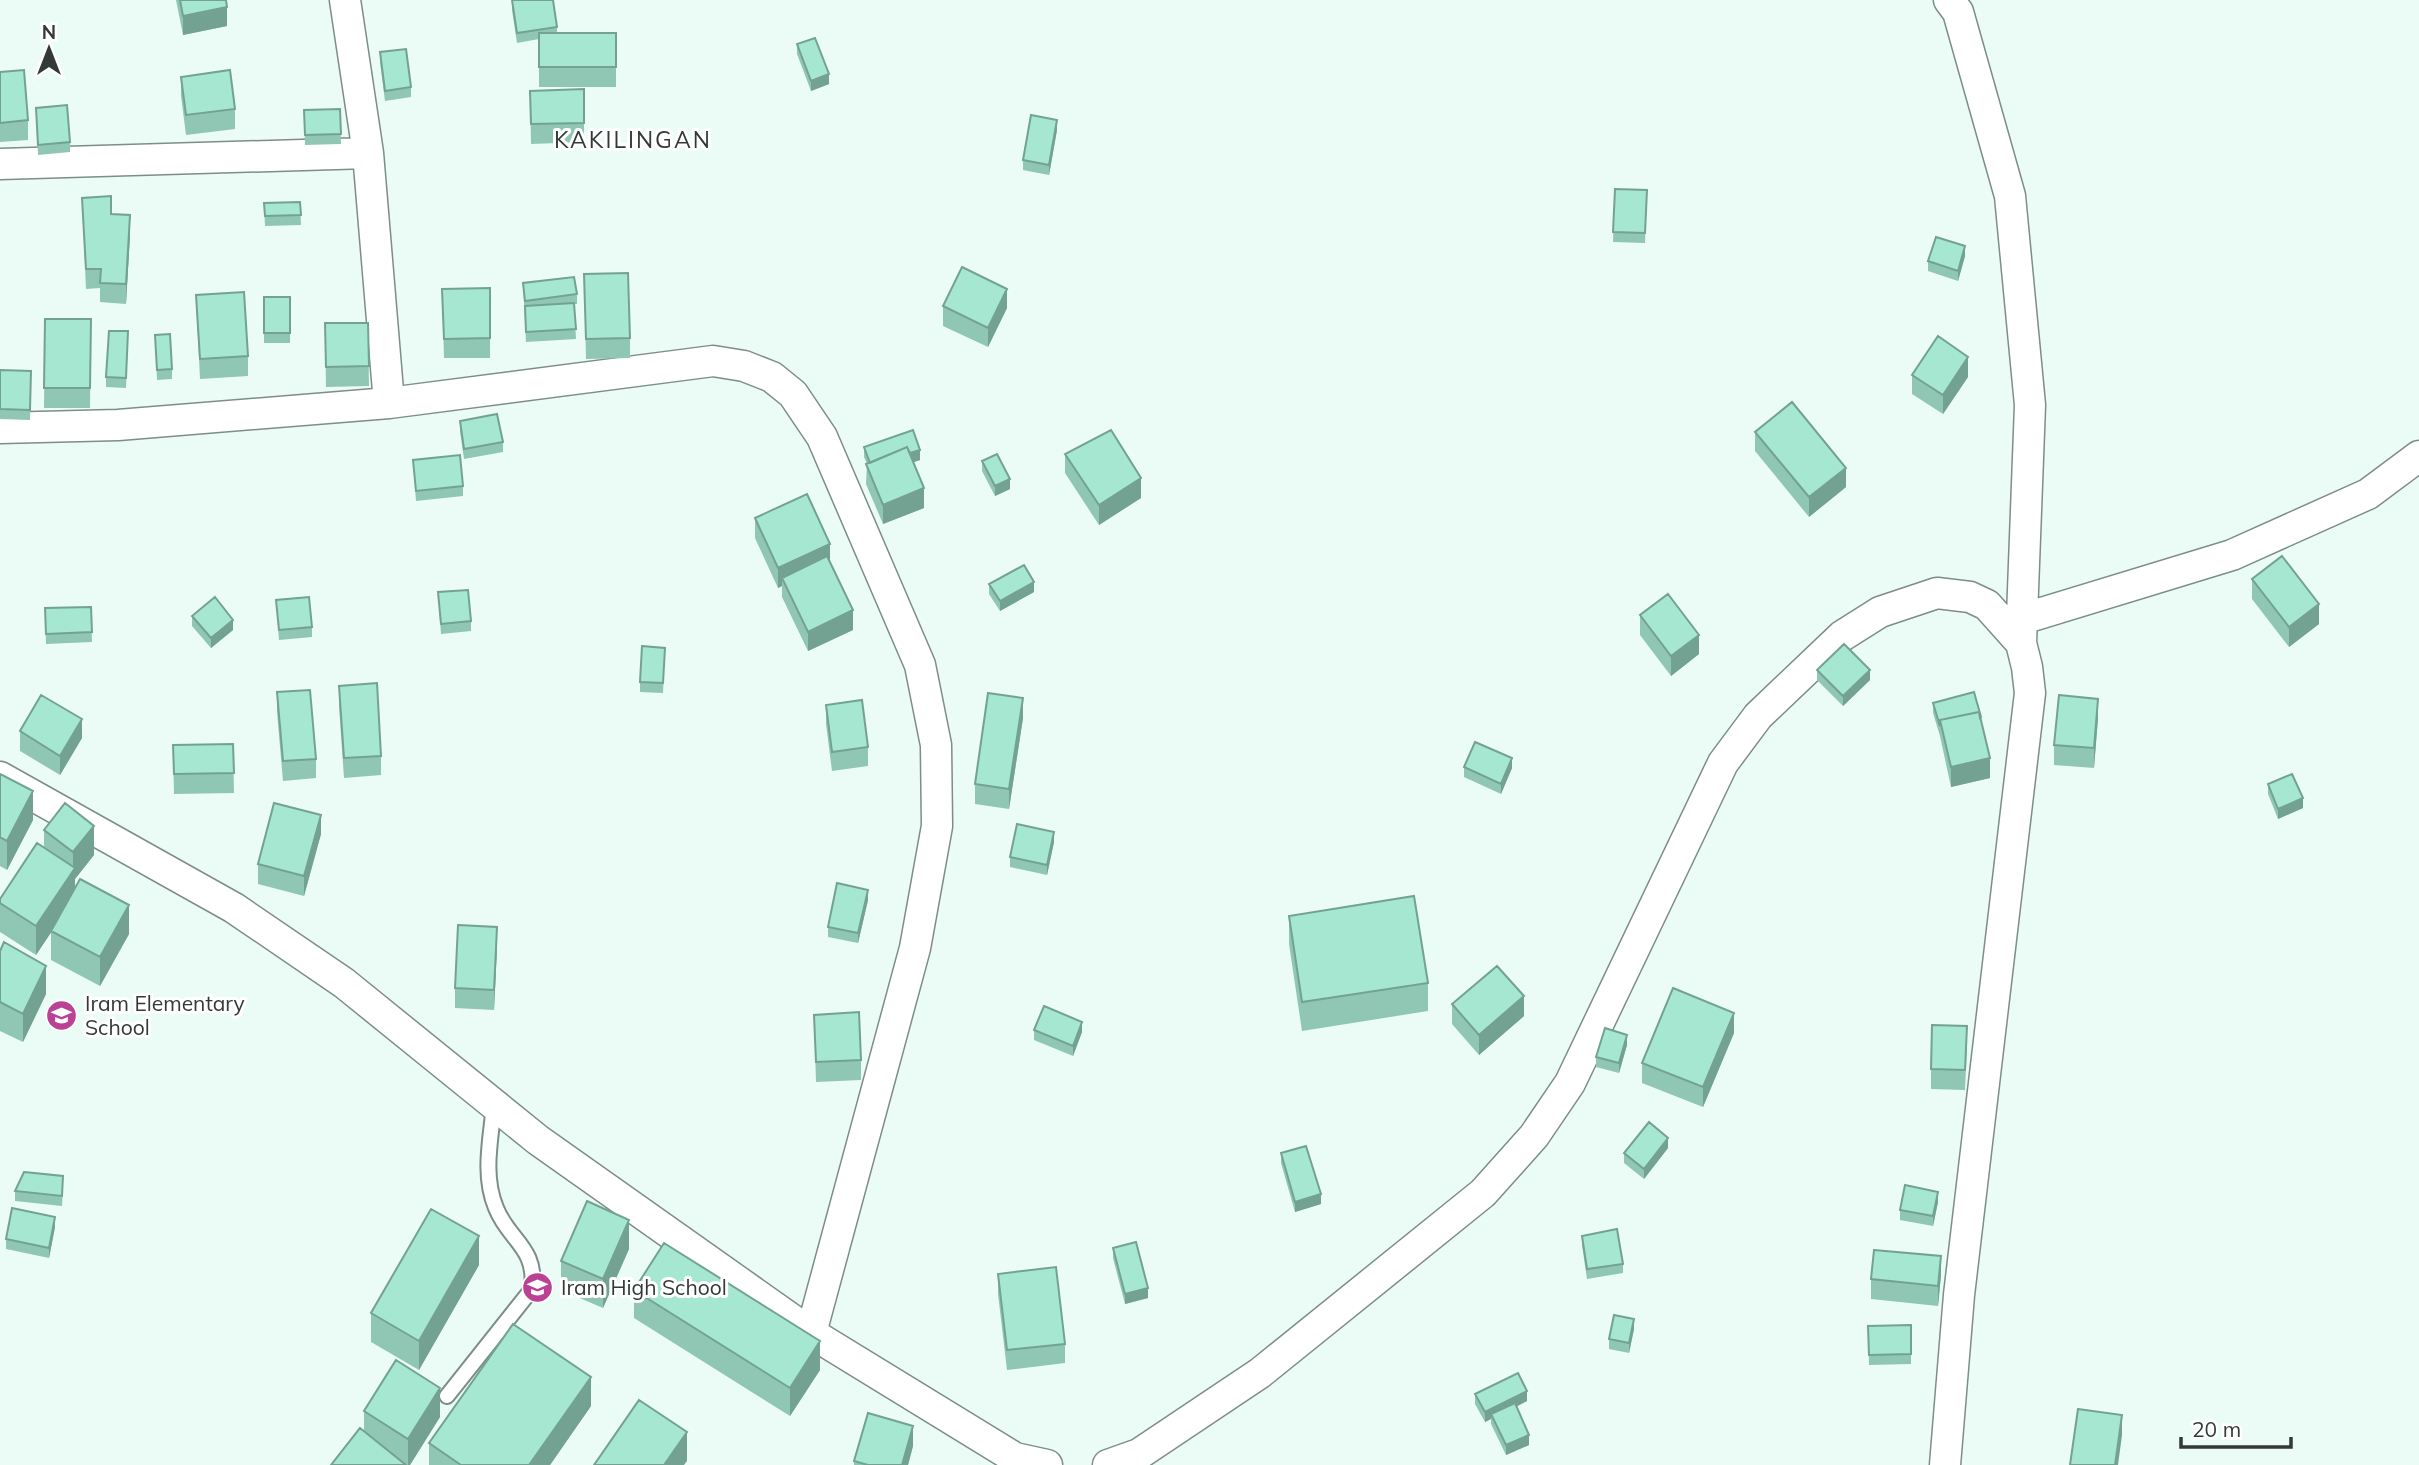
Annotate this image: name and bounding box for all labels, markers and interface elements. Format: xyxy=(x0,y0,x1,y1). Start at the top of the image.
north arrow xyxy=(14,14,84,84)
text: N xyxy=(42,20,56,44)
district label: KAKILINGAN xyxy=(554,125,712,154)
place label: Iram Elementary School xyxy=(85,990,245,1040)
school or university icon: Iram Elementary School xyxy=(45,998,79,1032)
school or university icon: Iram High School xyxy=(521,1270,555,1304)
place label: Iram High School xyxy=(561,1274,727,1300)
scale bar xyxy=(2181,1406,2291,1450)
text: 20 m xyxy=(2192,1416,2241,1442)

